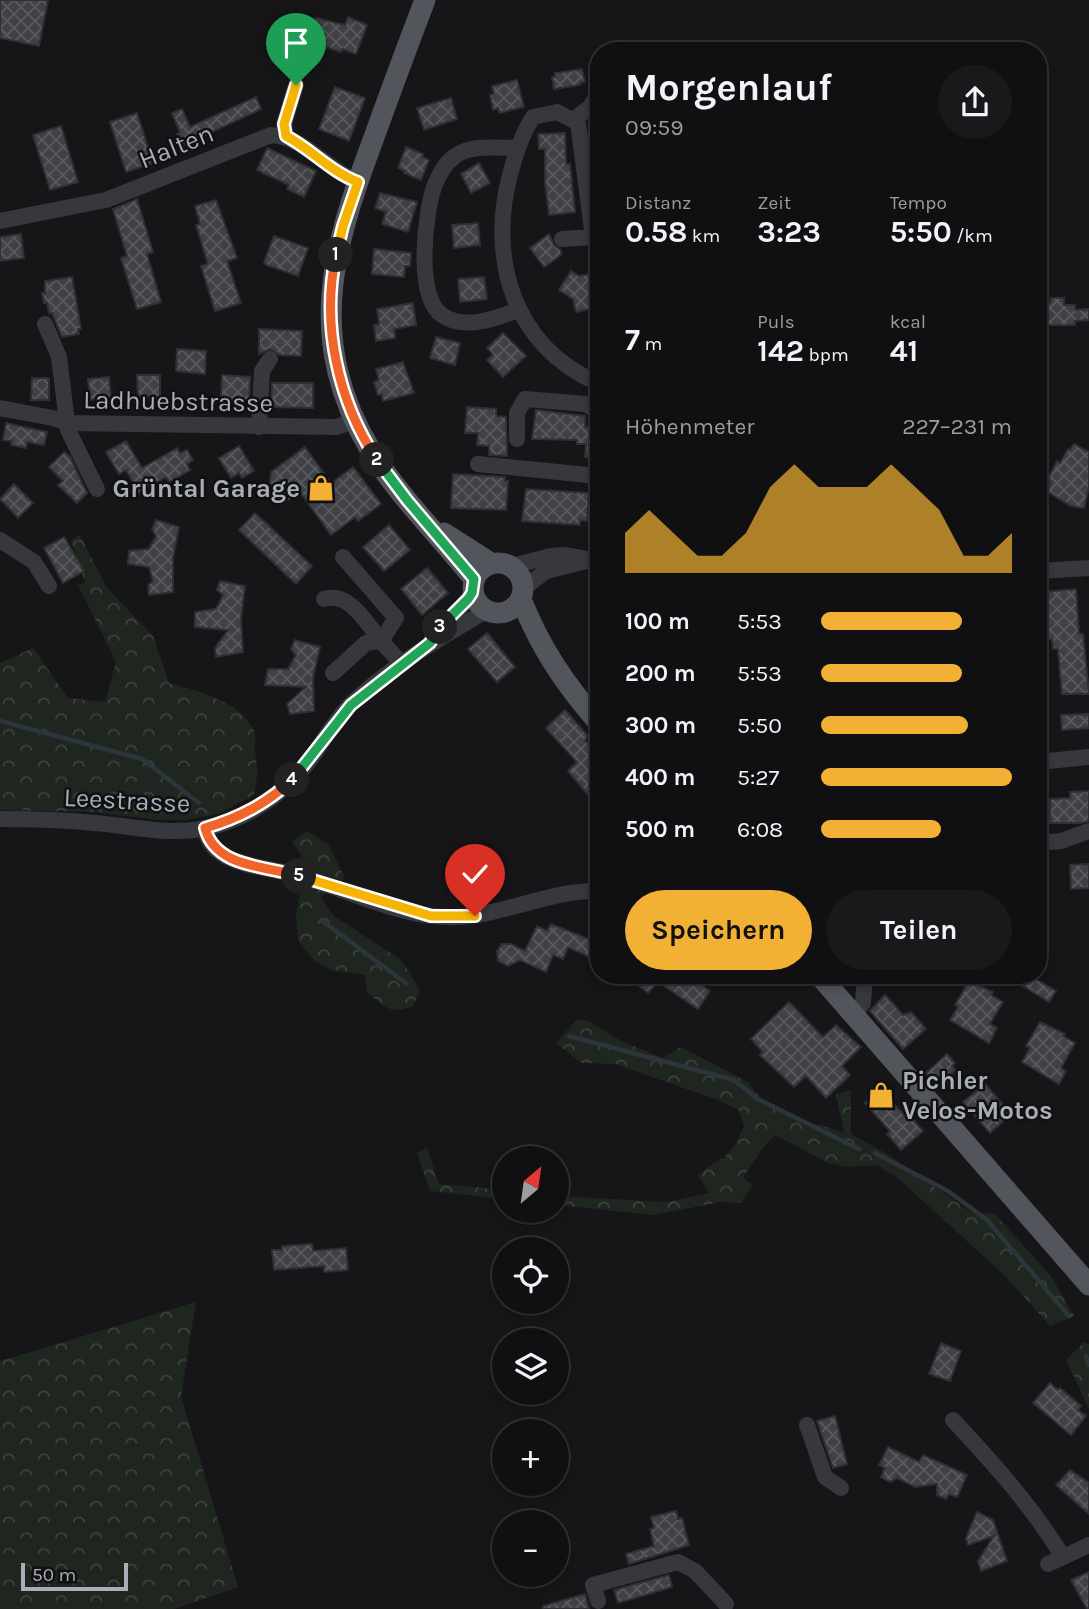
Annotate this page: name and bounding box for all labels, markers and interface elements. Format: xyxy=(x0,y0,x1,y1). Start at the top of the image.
pin xyxy=(266,13,326,85)
icon: arrive xyxy=(277,24,315,62)
text: Morgenlauf xyxy=(625,65,832,110)
button: share xyxy=(938,65,1012,139)
text: 09:59 xyxy=(625,114,684,141)
street label: Halten xyxy=(134,118,218,175)
text: Distanz xyxy=(625,192,691,214)
text: Zeit xyxy=(757,192,791,214)
text: Tempo xyxy=(890,192,947,214)
text: 0.58 xyxy=(625,214,687,250)
text: 3:23 xyxy=(757,214,821,250)
text: 5:50 xyxy=(890,214,952,250)
text: km xyxy=(687,225,720,247)
text: /km xyxy=(952,225,993,247)
pin: 1 xyxy=(318,238,354,272)
text: 1 xyxy=(332,243,339,265)
text: Puls xyxy=(757,311,795,333)
text: kcal xyxy=(890,311,926,333)
text: 7 xyxy=(625,322,640,358)
text: m xyxy=(640,333,662,355)
text: 142 xyxy=(757,333,804,369)
text: 41 xyxy=(890,333,918,369)
text: bpm xyxy=(804,344,849,366)
street label: Ladhuebstrasse xyxy=(83,384,273,419)
text: Höhenmeter xyxy=(625,413,755,440)
text: 227–231 m xyxy=(902,413,1012,440)
pin: 2 xyxy=(360,442,394,477)
text: 2 xyxy=(371,448,382,470)
place label: Grüntal Garage xyxy=(113,473,300,504)
shop icon: Grüntal Garage xyxy=(306,473,336,503)
text: 100 m xyxy=(625,608,690,635)
text: 5:53 xyxy=(737,608,782,635)
pin: 3 xyxy=(422,610,458,644)
text: 3 xyxy=(434,615,445,637)
text: 200 m xyxy=(625,660,696,687)
text: 5:53 xyxy=(737,660,782,687)
text: 300 m xyxy=(625,712,696,739)
text: 5:50 xyxy=(737,712,782,739)
pin: 4 xyxy=(274,762,310,798)
text: 400 m xyxy=(625,764,695,791)
text: 5:27 xyxy=(737,764,779,791)
text: 4 xyxy=(286,768,297,790)
street label: Leestrasse xyxy=(63,782,191,819)
text: 500 m xyxy=(625,816,695,843)
text: 6:08 xyxy=(737,816,783,843)
pin xyxy=(445,844,505,916)
icon: check xyxy=(456,855,494,893)
pin: 5 xyxy=(282,858,316,894)
text: 5 xyxy=(293,864,304,886)
button: Speichern xyxy=(625,890,812,970)
button: Teilen xyxy=(826,890,1012,970)
place label: Pichler Velos-Motos xyxy=(902,1065,1053,1126)
shop icon: Pichler Velos-Motos xyxy=(866,1080,896,1110)
north arrow xyxy=(492,1146,569,1223)
map controls xyxy=(492,1146,569,1587)
button: locate xyxy=(492,1237,569,1314)
button: layers xyxy=(492,1328,569,1405)
button: + xyxy=(492,1419,569,1496)
button: − xyxy=(492,1510,569,1587)
scale bar xyxy=(21,1560,128,1592)
text: 50 m xyxy=(32,1564,76,1586)

